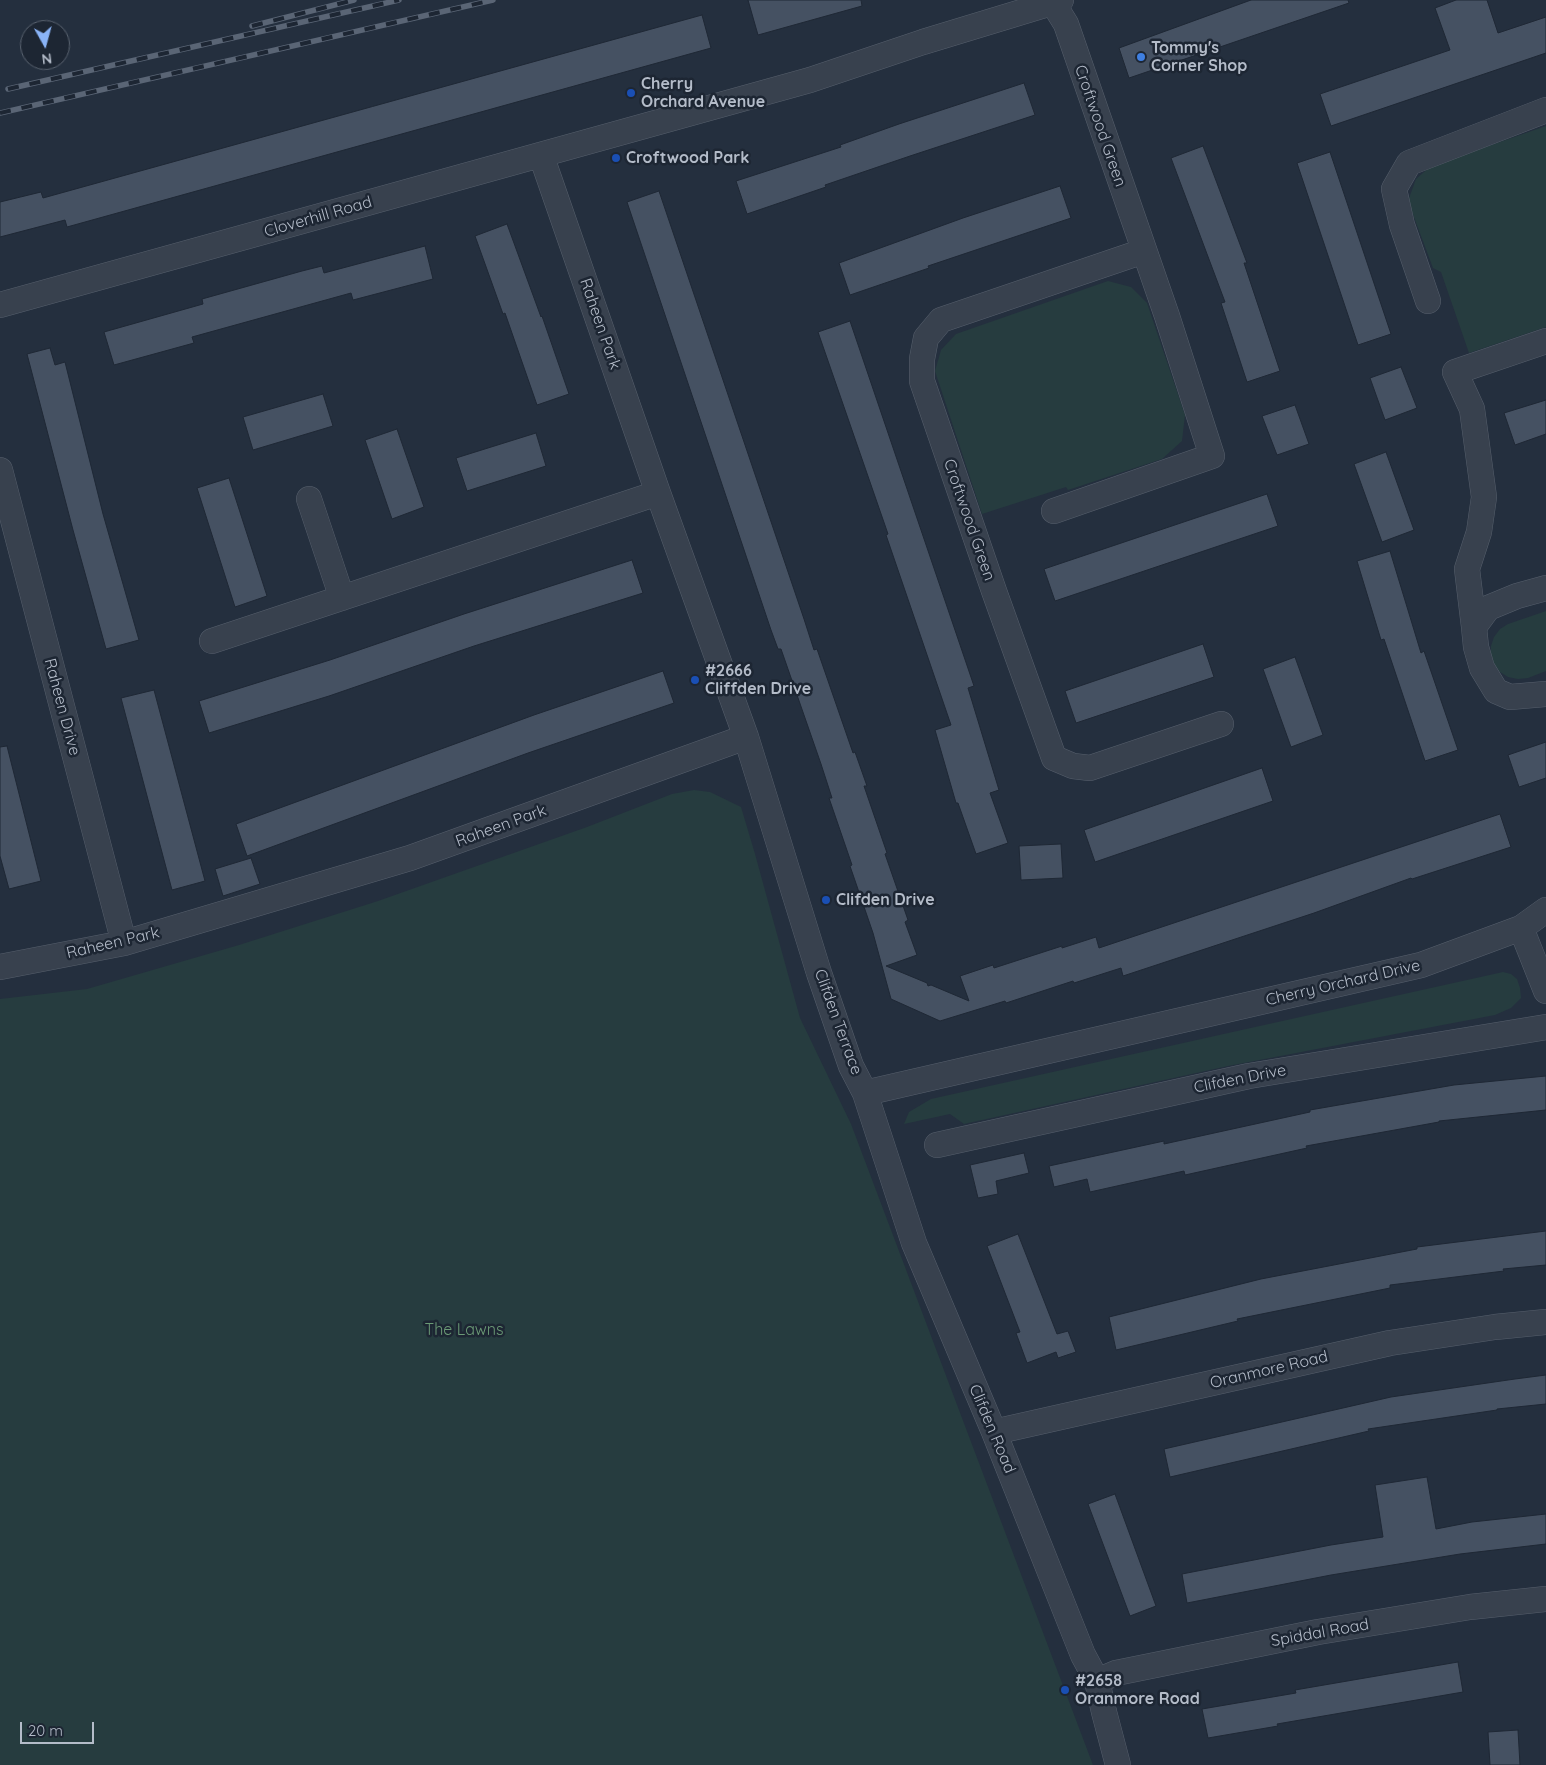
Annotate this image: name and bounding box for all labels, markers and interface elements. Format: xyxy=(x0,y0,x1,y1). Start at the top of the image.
north arrow xyxy=(20,20,70,70)
place label: Tommy's Corner Shop xyxy=(1151,38,1247,76)
text: N xyxy=(41,49,53,68)
marker: Tommy's Corner Shop xyxy=(1135,51,1147,63)
street label: Croftwood Green xyxy=(1070,63,1130,189)
place label: Cherry Orchard Avenue xyxy=(641,74,765,112)
marker: Cherry Orchard Avenue xyxy=(625,87,637,99)
place label: Croftwood Park xyxy=(626,148,749,168)
marker: Croftwood Park xyxy=(610,152,622,164)
street label: Cloverhill Road xyxy=(262,192,374,242)
street label: Raheen Park xyxy=(575,276,625,372)
street label: Croftwood Green xyxy=(939,457,999,583)
street label: Raheen Drive xyxy=(40,656,84,758)
place label: #2666 Cliffden Drive xyxy=(705,661,811,699)
marker: #2666 Cliffden Drive xyxy=(689,674,701,686)
street label: Raheen Park xyxy=(453,801,549,851)
place label: Clifden Drive xyxy=(836,890,935,910)
marker: Clifden Drive xyxy=(820,894,832,906)
street label: Raheen Park xyxy=(64,923,162,963)
street label: Cherry Orchard Drive xyxy=(1264,956,1422,1010)
street label: Clifden Terrace xyxy=(810,967,866,1077)
street label: Clifden Drive xyxy=(1192,1061,1288,1097)
park label: The Lawns xyxy=(424,1320,504,1340)
street label: Oranmore Road xyxy=(1208,1347,1330,1393)
street label: Clifden Road xyxy=(965,1382,1019,1476)
street label: Spiddal Road xyxy=(1270,1615,1370,1651)
place label: #2658 Oranmore Road xyxy=(1075,1671,1200,1709)
marker: #2658 Oranmore Road xyxy=(1059,1684,1071,1696)
scale bar xyxy=(22,1712,96,1744)
text: 20 m xyxy=(28,1721,63,1740)

